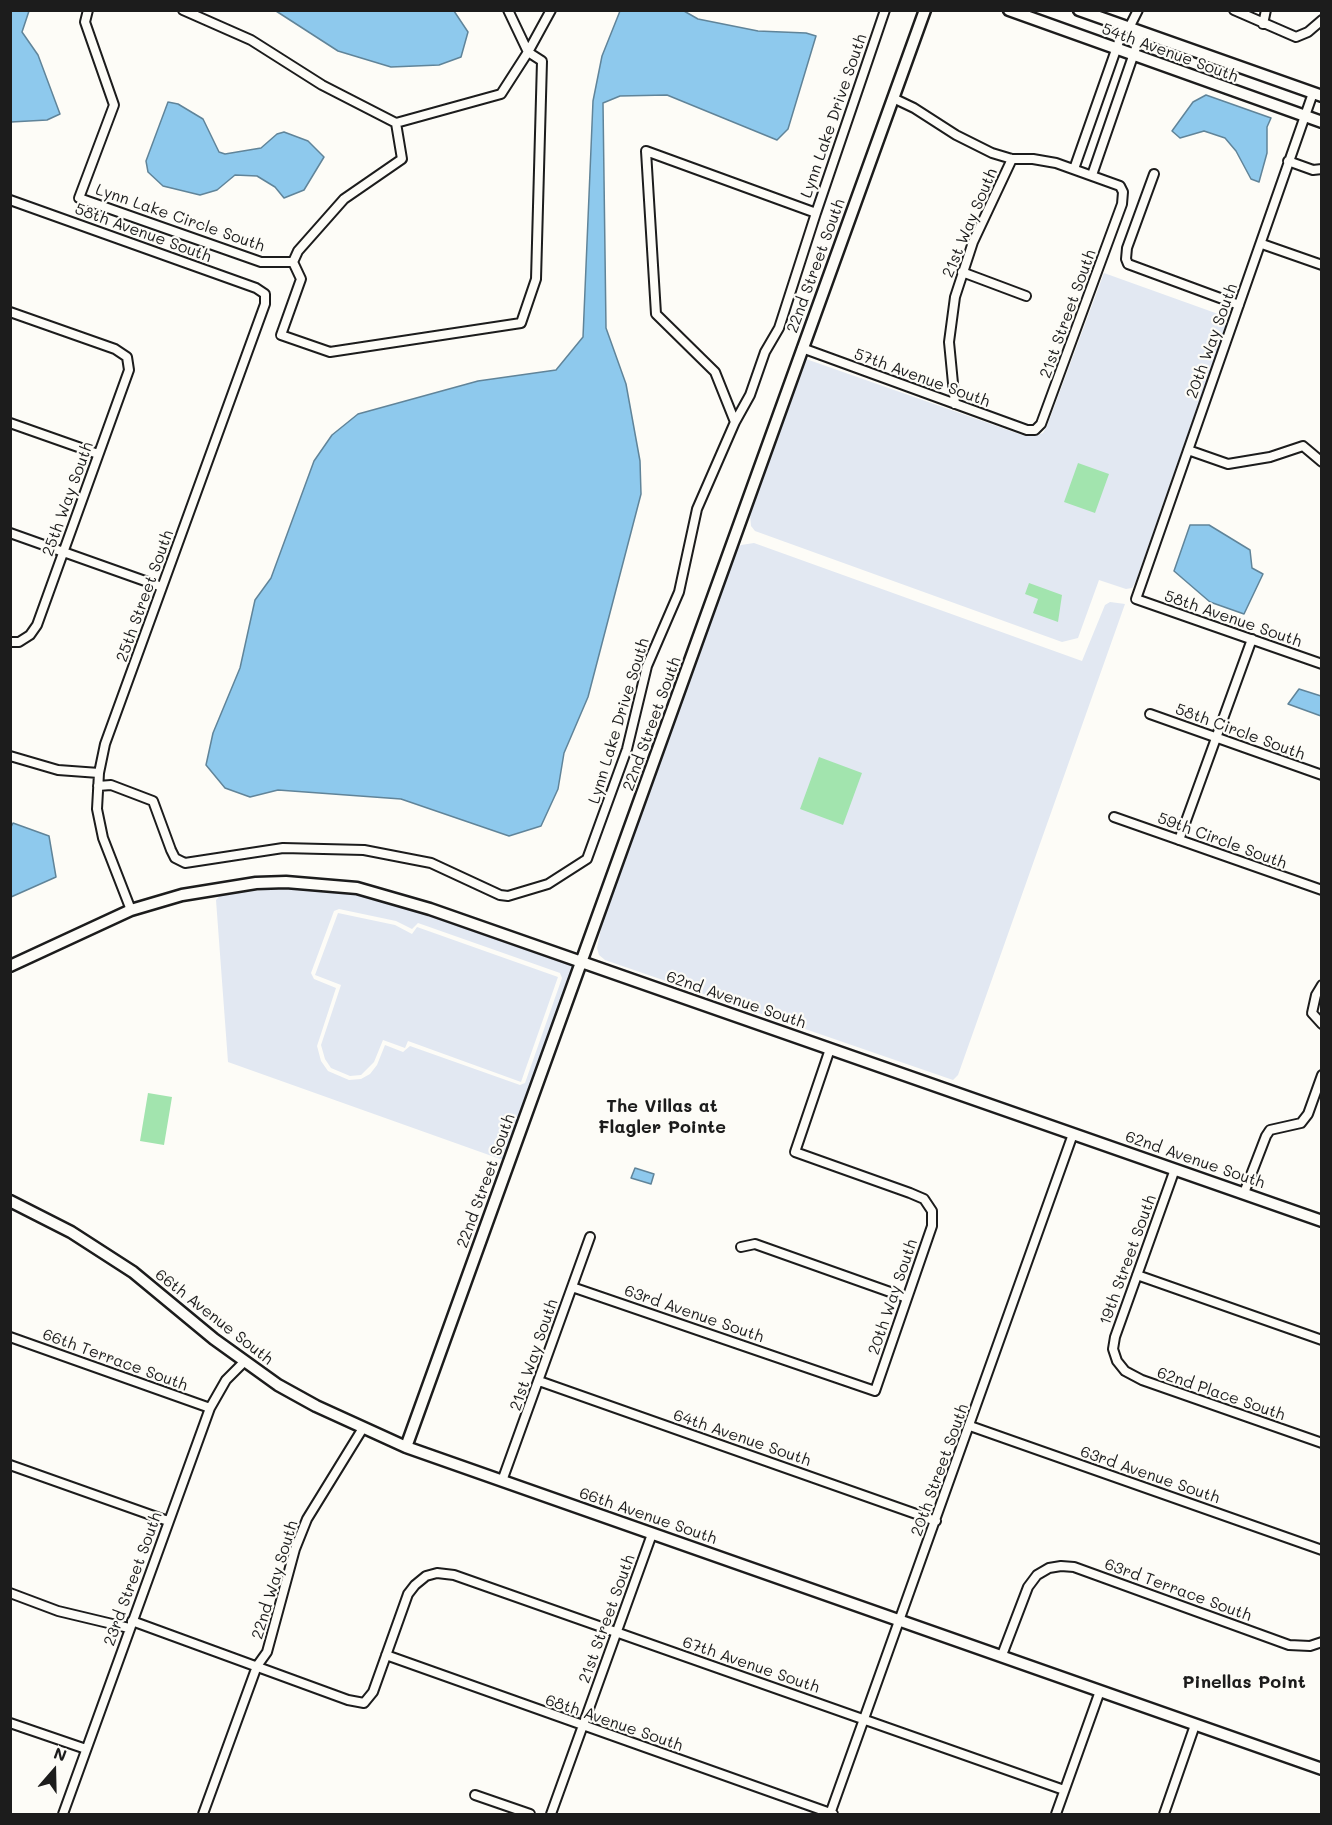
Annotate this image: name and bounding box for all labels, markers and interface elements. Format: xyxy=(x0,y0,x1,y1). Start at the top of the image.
street label: 54th Avenue South xyxy=(1099,19,1241,87)
street label: Lynn Lake Drive South xyxy=(797,31,871,201)
street label: 21st Way South xyxy=(938,165,1002,281)
street label: Lynn Lake Circle South xyxy=(93,180,267,256)
street label: 22nd Street South xyxy=(783,196,849,336)
street label: 58th Avenue South xyxy=(72,199,214,267)
street label: 21st Street South xyxy=(1036,247,1100,381)
street label: 20th Way South xyxy=(1182,281,1242,401)
street label: 57th Avenue South xyxy=(851,344,993,412)
street label: 25th Way South xyxy=(38,439,98,559)
street label: 25th Street South xyxy=(112,528,178,664)
street label: 58th Avenue South xyxy=(1162,586,1304,652)
street label: Lynn Lake Drive South xyxy=(585,636,653,806)
street label: 22nd Street South xyxy=(619,654,685,794)
street label: 58th Circle South xyxy=(1173,700,1307,764)
street label: 59th Circle South xyxy=(1155,809,1289,873)
street label: 62nd Avenue South xyxy=(664,967,808,1033)
district label: The Villas at Flagler Pointe xyxy=(598,1095,726,1138)
street label: 22nd Street South xyxy=(453,1111,519,1251)
street label: 62nd Avenue South xyxy=(1123,1127,1267,1193)
street label: 19th Street South xyxy=(1096,1192,1160,1328)
street label: 20th Way South xyxy=(864,1237,922,1357)
street label: 66th Avenue South xyxy=(151,1265,277,1369)
street label: 63rd Avenue South xyxy=(622,1281,766,1347)
street label: 21st Way South xyxy=(506,1297,562,1413)
street label: 66th Terrace South xyxy=(40,1325,190,1395)
street label: 62nd Place South xyxy=(1154,1363,1288,1425)
street label: 20th Street South xyxy=(907,1401,973,1539)
street label: 64th Avenue South xyxy=(671,1405,813,1471)
street label: 63rd Avenue South xyxy=(1078,1442,1222,1508)
street label: 66th Avenue South xyxy=(577,1483,719,1549)
street label: 23rd Street South xyxy=(100,1509,166,1649)
street label: 22nd Way South xyxy=(248,1518,302,1642)
street label: 21st Street South xyxy=(575,1552,639,1686)
street label: 63rd Terrace South xyxy=(1102,1554,1254,1626)
street label: 67th Avenue South xyxy=(680,1633,822,1697)
district label: Pinellas Point xyxy=(1182,1671,1306,1693)
street label: 68th Avenue South xyxy=(543,1690,685,1756)
north arrow xyxy=(24,1741,84,1801)
text: N xyxy=(51,1742,70,1766)

